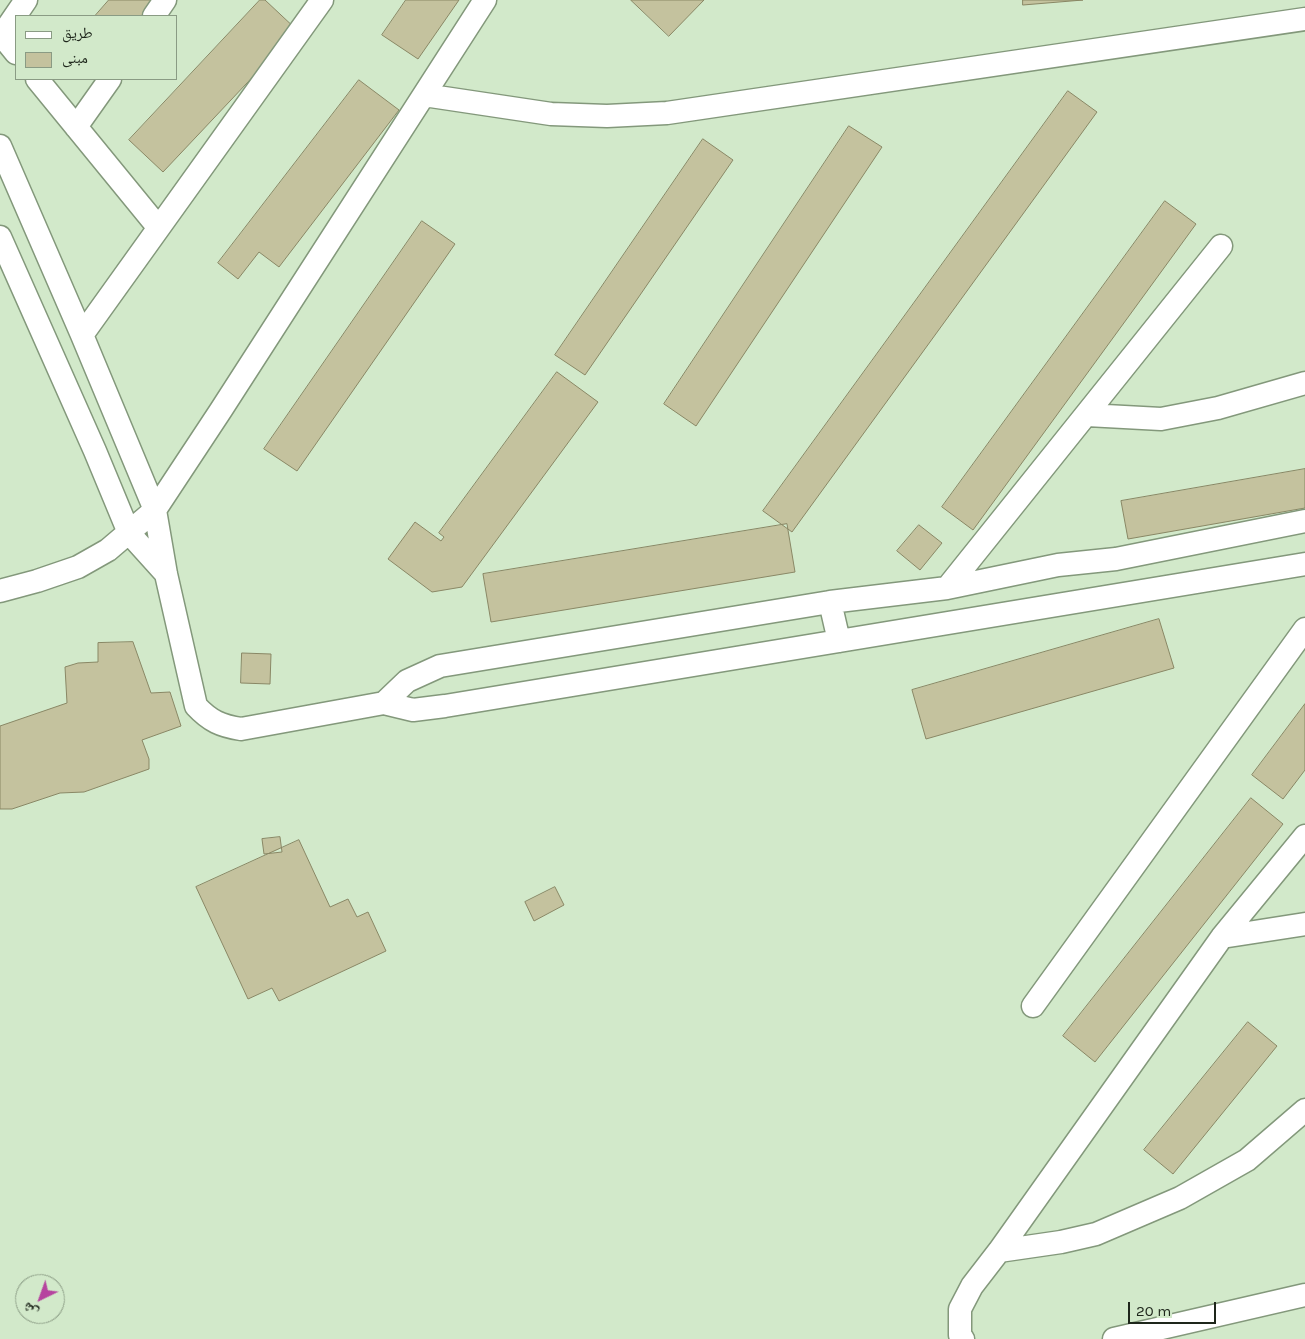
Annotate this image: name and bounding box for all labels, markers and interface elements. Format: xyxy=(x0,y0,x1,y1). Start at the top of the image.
legend xyxy=(15,15,178,80)
text: طريق xyxy=(62,24,93,42)
text: مبنى xyxy=(62,49,88,67)
north arrow xyxy=(15,1274,65,1324)
scale bar xyxy=(1130,1292,1218,1324)
text: ش xyxy=(19,1298,42,1321)
text: 20 m xyxy=(1136,1302,1171,1320)

